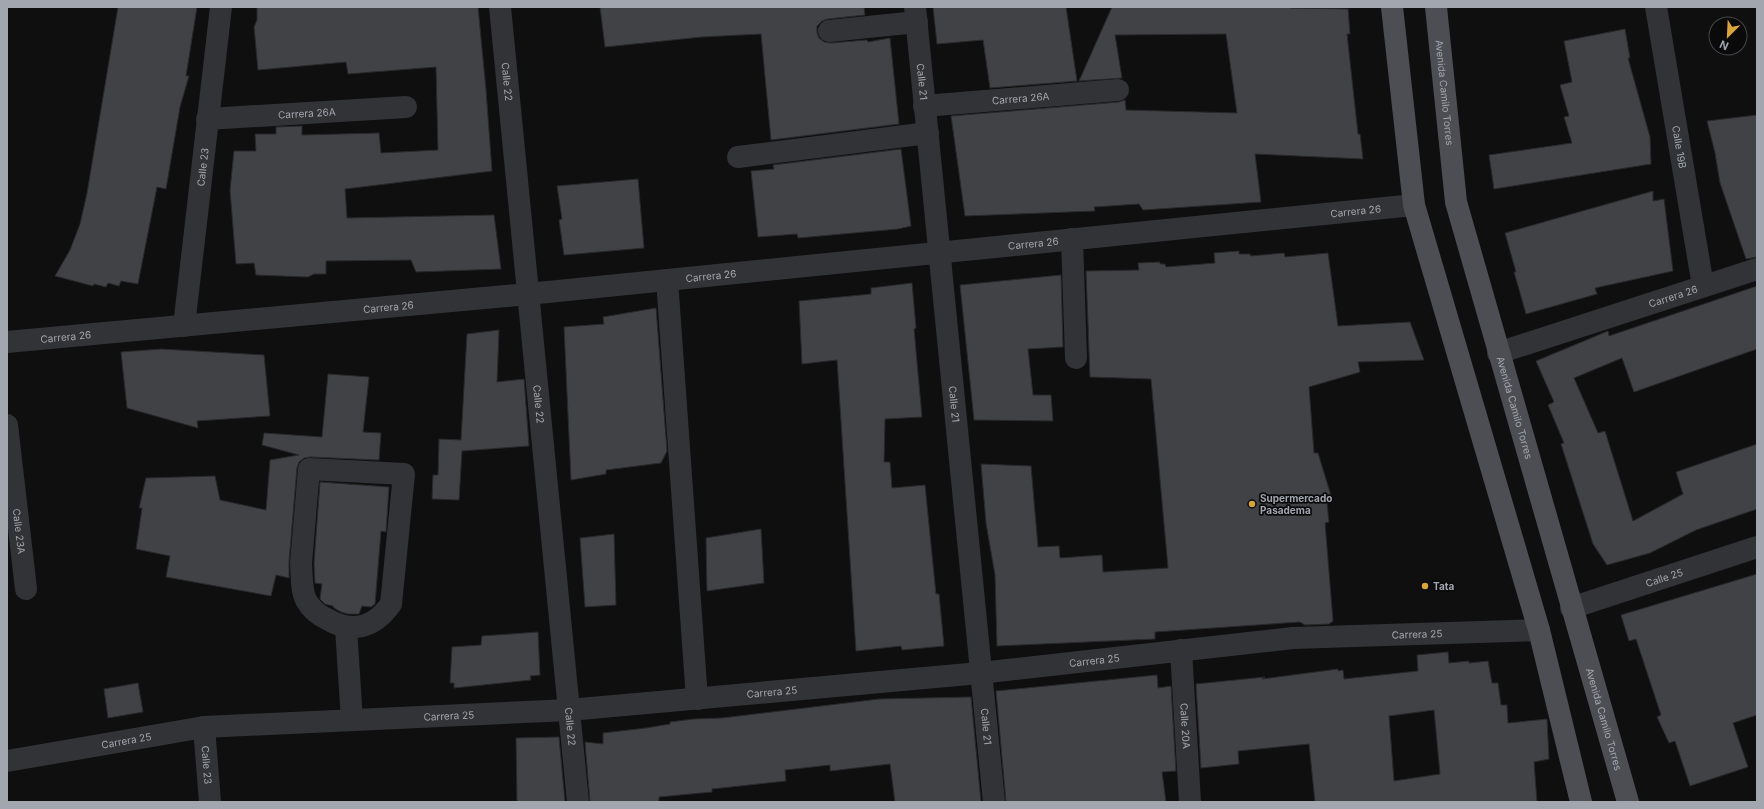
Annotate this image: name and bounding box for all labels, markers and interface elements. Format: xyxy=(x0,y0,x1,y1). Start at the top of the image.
north arrow xyxy=(1708,16,1748,56)
text: N xyxy=(1717,37,1731,53)
street label: Avenida Camilo Torres xyxy=(1433,39,1456,146)
street label: Calle 22 xyxy=(499,62,515,101)
street label: Calle 21 xyxy=(915,63,930,100)
street label: Carrera 26A xyxy=(991,90,1050,106)
street label: Carrera 26A xyxy=(278,105,336,121)
street label: Calle 19B xyxy=(1670,125,1689,169)
street label: Calle 23 xyxy=(194,147,211,187)
street label: Carrera 26 xyxy=(1330,202,1382,219)
street label: Carrera 26 xyxy=(1007,235,1059,252)
street label: Carrera 26 xyxy=(685,267,737,284)
street label: Carrera 26 xyxy=(1647,283,1699,310)
street label: Carrera 26 xyxy=(363,299,414,315)
street label: Carrera 26 xyxy=(40,328,92,345)
street label: Avenida Camilo Torres xyxy=(1495,355,1535,460)
street label: Calle 22 xyxy=(531,384,547,424)
street label: Calle 21 xyxy=(947,385,962,423)
place label: Supermercado Pasadema xyxy=(1260,492,1332,516)
marker: Supermercado Pasadema xyxy=(1247,499,1257,509)
street label: Calle 23A xyxy=(11,508,28,555)
street label: Calle 25 xyxy=(1644,566,1684,589)
place label: Tata xyxy=(1433,580,1454,592)
marker: Tata xyxy=(1420,581,1430,591)
street label: Carrera 25 xyxy=(1391,627,1443,641)
street label: Carrera 25 xyxy=(1068,651,1120,669)
street label: Avenida Camilo Torres xyxy=(1584,666,1625,772)
street label: Carrera 25 xyxy=(746,683,798,700)
street label: Calle 20A xyxy=(1178,703,1193,749)
street label: Calle 22 xyxy=(563,707,578,746)
street label: Carrera 25 xyxy=(423,708,474,723)
street label: Calle 21 xyxy=(979,708,994,745)
street label: Carrera 25 xyxy=(100,730,152,751)
street label: Calle 23 xyxy=(200,745,215,785)

